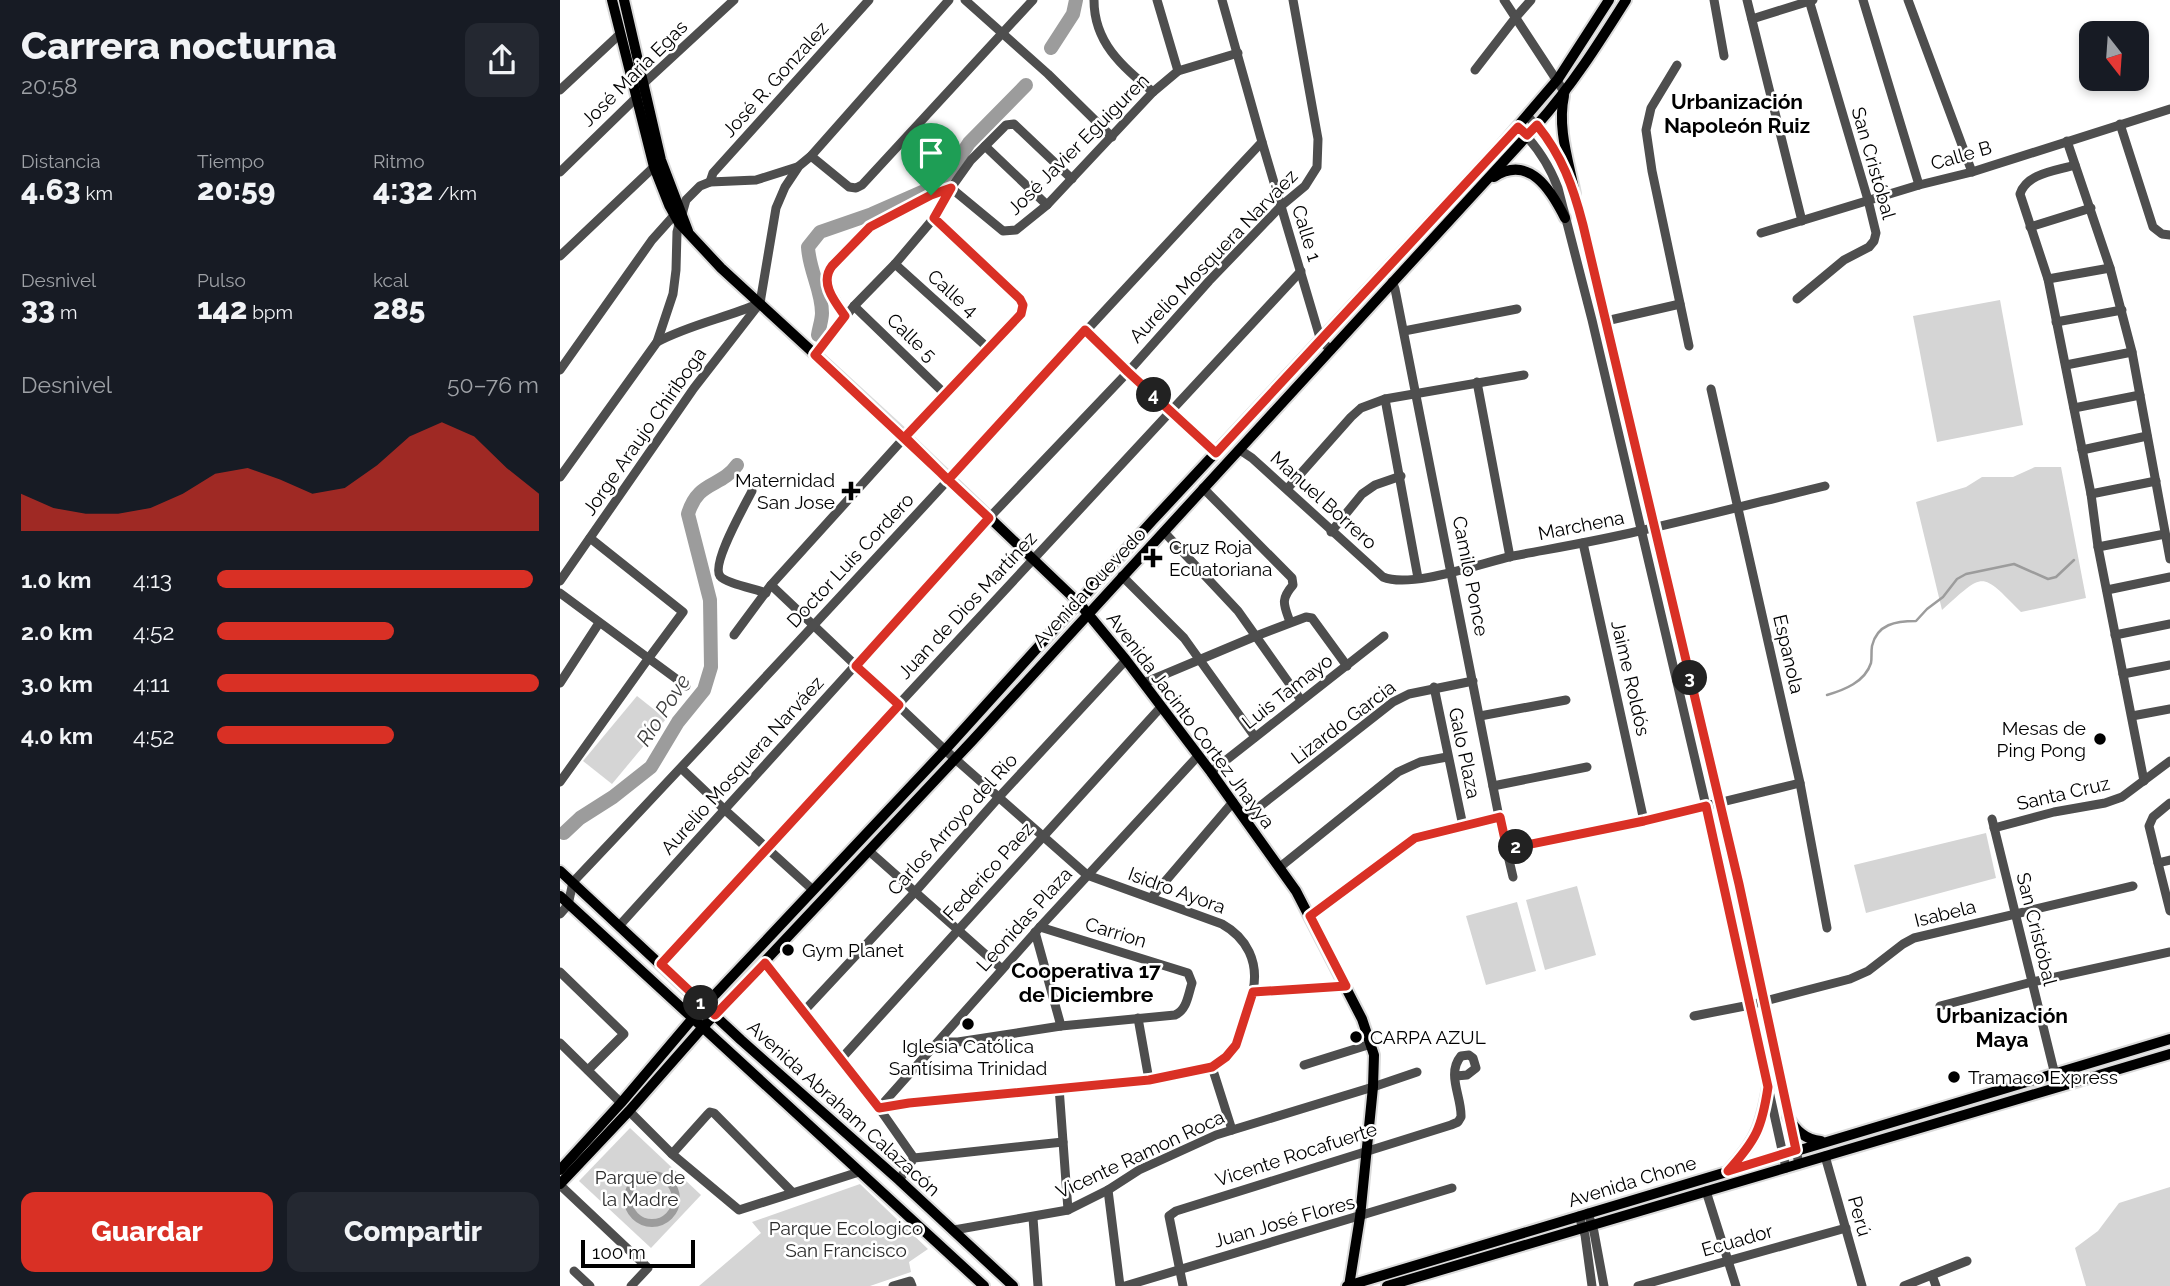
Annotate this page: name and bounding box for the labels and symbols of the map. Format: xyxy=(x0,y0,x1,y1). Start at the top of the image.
street label: José Maria Egas xyxy=(576,15,692,131)
street label: José R. Gonzalez xyxy=(717,17,833,141)
north arrow xyxy=(2079,21,2149,91)
street label: José Javier Eguiguren xyxy=(1003,69,1153,219)
district label: Urbanización Napoleón Ruiz xyxy=(1664,89,1810,138)
street label: San Cristóbal xyxy=(1847,104,1901,222)
pin xyxy=(901,123,961,195)
street label: Calle B xyxy=(1928,136,1994,174)
street label: Aurelio Mosquera Narváez xyxy=(1124,165,1302,347)
street label: Calle 1 xyxy=(1288,202,1326,264)
street label: Calle 4 xyxy=(923,265,983,321)
street label: Calle 5 xyxy=(883,308,941,366)
street label: Jorge Araujo Chiriboga xyxy=(578,343,710,519)
pin: 4 xyxy=(1136,378,1172,412)
street label: Manuel Borrero xyxy=(1266,446,1382,554)
place label: Maternidad San Jose xyxy=(735,469,835,513)
marker: Maternidad San Jose xyxy=(841,481,861,501)
street label: Doctor Luis Cordero xyxy=(782,488,918,632)
street label: Marchena xyxy=(1536,506,1626,544)
street label: Camilo Ponce xyxy=(1449,514,1493,638)
street label: Avenida Quevedo xyxy=(1028,523,1150,651)
street label: Juan de Dios Martínez xyxy=(893,527,1041,683)
place label: Cruz Roja Ecuatoriana xyxy=(1169,536,1272,580)
marker: Cruz Roja Ecuatoriana xyxy=(1143,548,1163,568)
street label: Avenida Jacinto Cortez Jhayya xyxy=(1102,608,1280,832)
street label: Espanola xyxy=(1769,612,1809,696)
street label: Jaime Roldós xyxy=(1607,618,1655,738)
street label: Luis Tamayo xyxy=(1237,649,1337,733)
pin: 3 xyxy=(1672,660,1708,696)
water label: Río Pove xyxy=(631,670,695,750)
street label: Aurelio Mosquera Narváez xyxy=(656,671,828,859)
street label: Lizardo Garcia xyxy=(1287,676,1399,768)
street label: Galo Plaza xyxy=(1445,706,1485,800)
place label: Mesas de Ping Pong xyxy=(1997,717,2086,761)
marker: Mesas de Ping Pong xyxy=(2092,731,2108,747)
street label: Carlos Arroyo del Rio xyxy=(883,749,1021,899)
street label: Santa Cruz xyxy=(2014,772,2112,814)
street label: Federico Paez xyxy=(938,817,1038,925)
pin: 2 xyxy=(1499,830,1534,864)
street label: Isidro Ayora xyxy=(1125,862,1229,918)
street label: Leonidas Plaza xyxy=(972,863,1076,975)
street label: San Cristóbal xyxy=(2012,870,2062,989)
street label: Isabela xyxy=(1912,895,1978,931)
street label: Carrion xyxy=(1083,912,1149,952)
place label: Gym Planet xyxy=(802,939,905,961)
marker: Gym Planet xyxy=(780,942,796,958)
district label: Cooperativa 17 de Diciembre xyxy=(1011,958,1161,1007)
pin: 1 xyxy=(684,986,718,1020)
district label: Urbanización Maya xyxy=(1936,1003,2068,1052)
street label: Avenida Abraham Calazacón xyxy=(743,1016,945,1200)
marker: Iglesia Católica Santísima Trinidad xyxy=(960,1016,976,1032)
place label: CARPA AZUL xyxy=(1370,1026,1486,1048)
marker: CARPA AZUL xyxy=(1348,1029,1364,1045)
place label: Iglesia Católica Santísima Trinidad xyxy=(889,1035,1047,1079)
place label: Tramaco Express xyxy=(1968,1066,2118,1088)
marker: Tramaco Express xyxy=(1946,1069,1962,1085)
street label: Vicente Ramon Roca xyxy=(1052,1105,1228,1203)
street label: Vicente Rocafuerte xyxy=(1212,1117,1380,1191)
street label: Avenida Chone xyxy=(1565,1151,1699,1211)
park label: Parque de la Madre xyxy=(595,1166,685,1210)
street label: Juan José Flores xyxy=(1211,1190,1357,1252)
street label: Perú xyxy=(1844,1193,1876,1239)
park label: Parque Ecologico San Francisco xyxy=(769,1217,923,1261)
street label: Ecuador xyxy=(1699,1219,1776,1261)
scale bar xyxy=(581,1237,695,1269)

